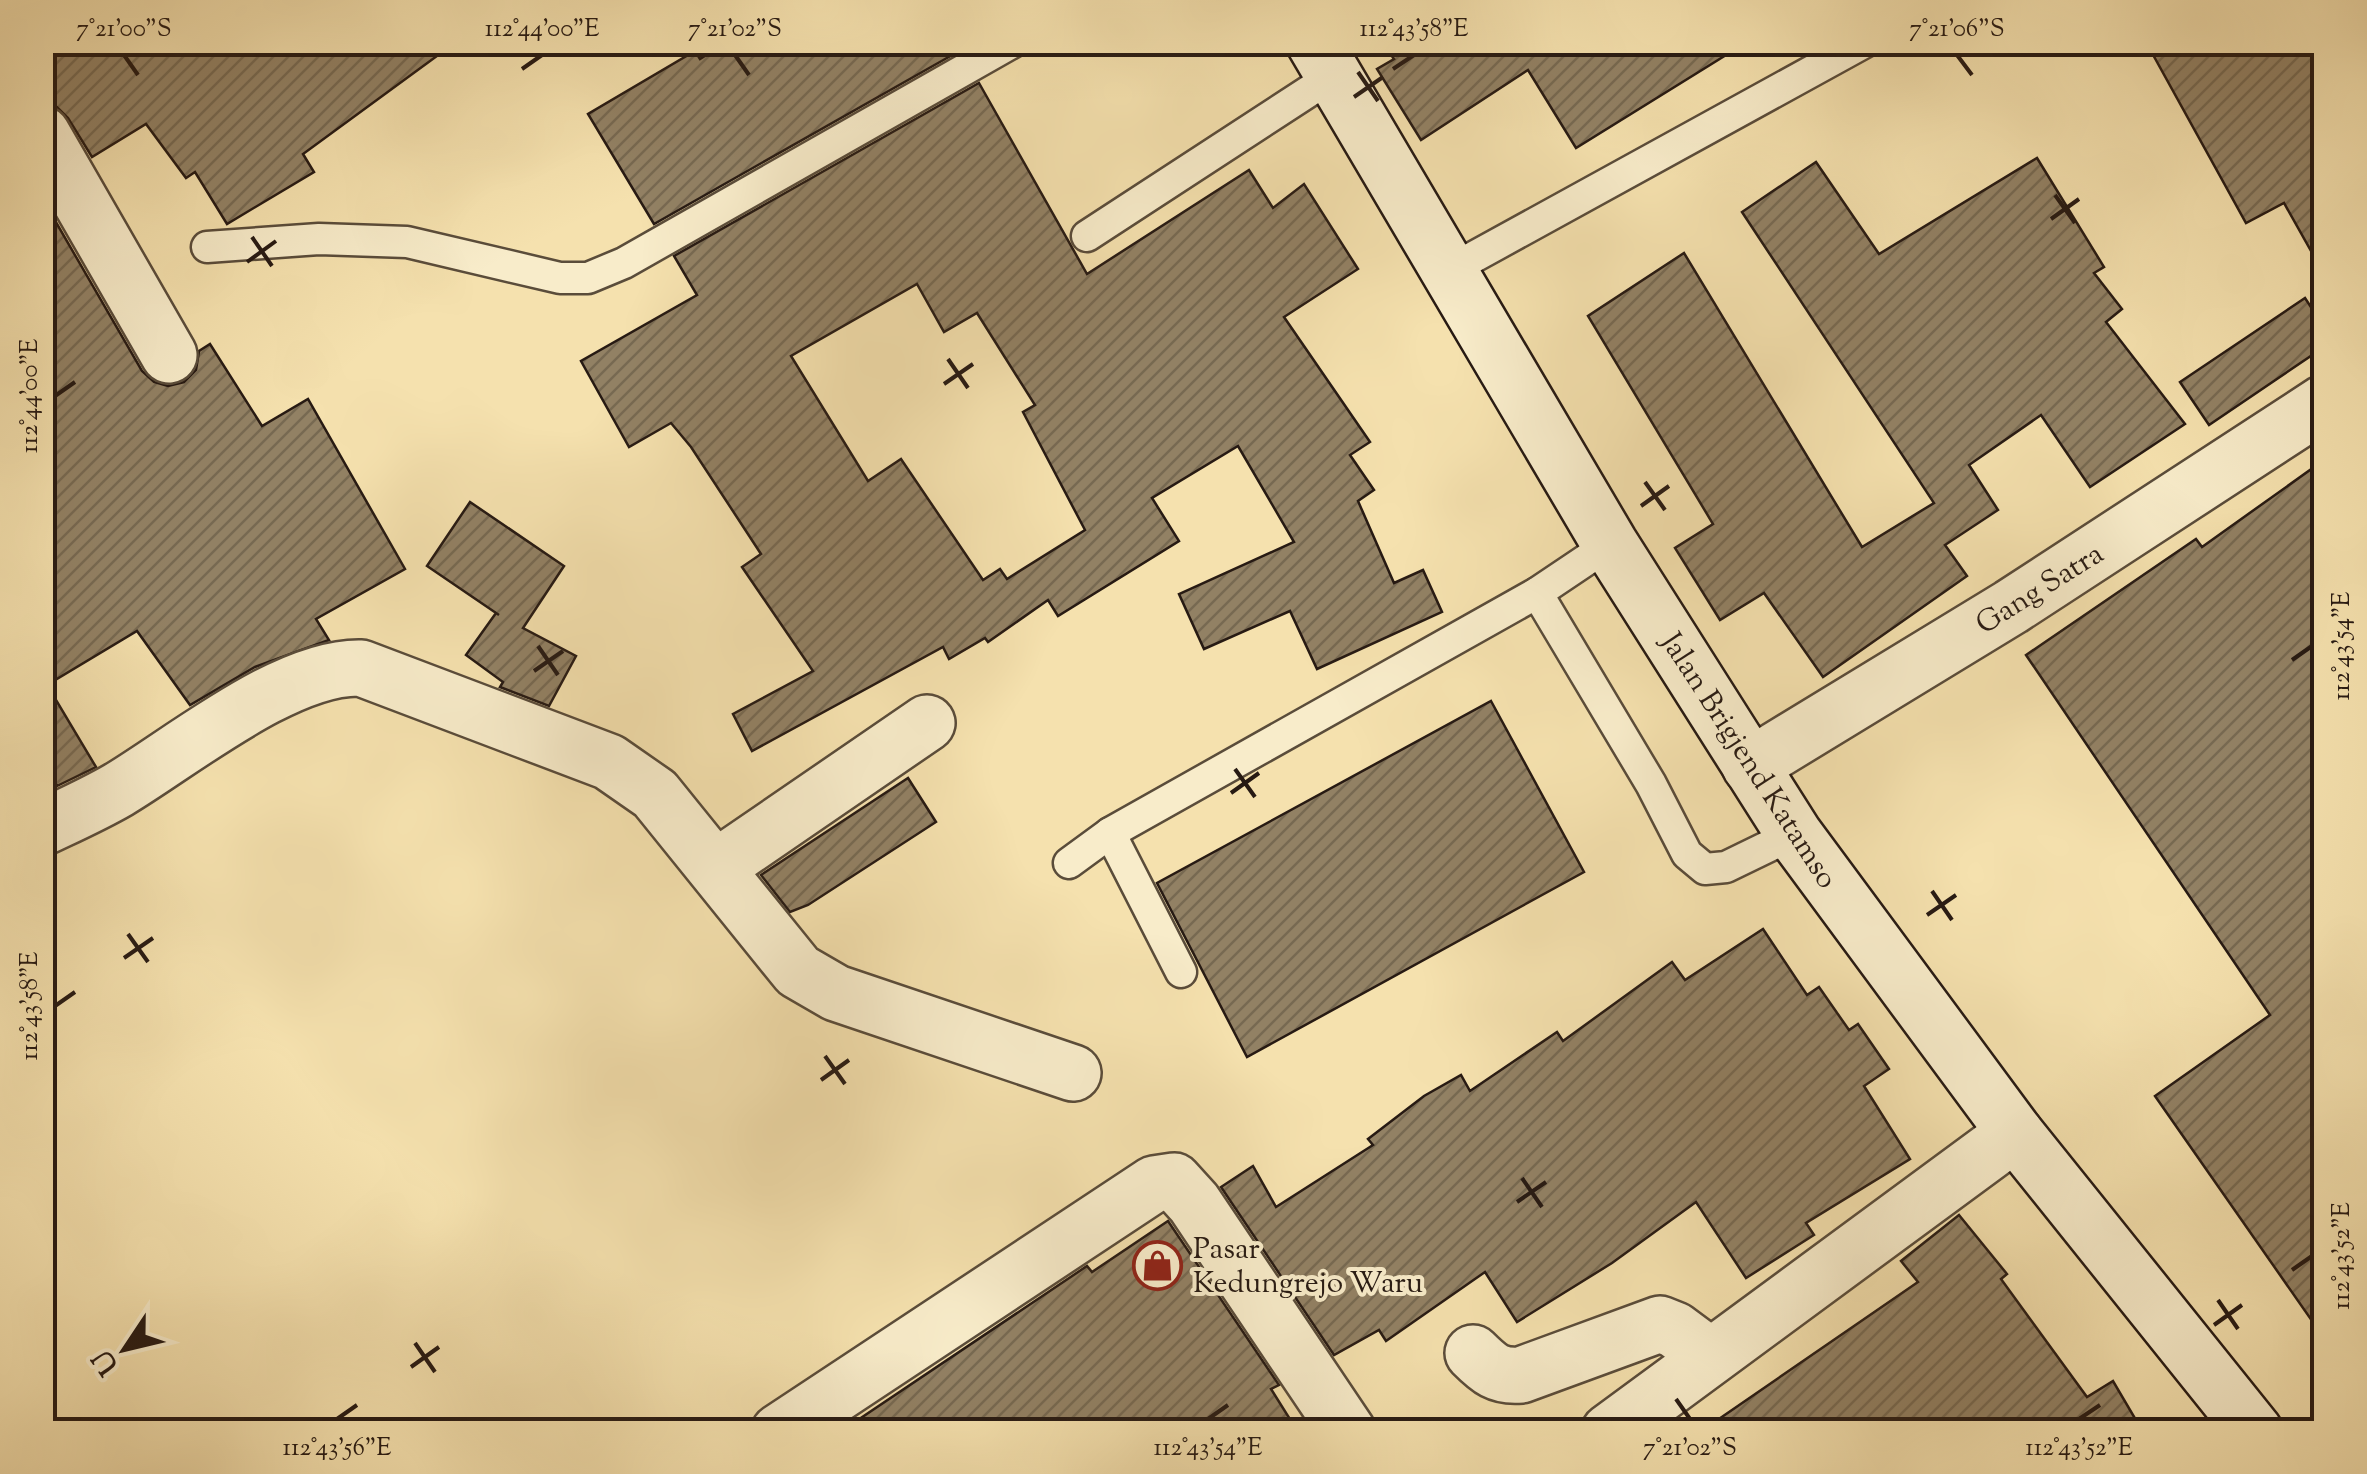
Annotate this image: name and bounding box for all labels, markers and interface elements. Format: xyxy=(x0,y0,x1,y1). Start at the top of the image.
text: 7°21'00"S xyxy=(76,12,172,48)
text: 112°44'00"E xyxy=(485,12,599,48)
text: 7°21'02"S xyxy=(688,12,782,48)
text: 112°43'58"E xyxy=(1360,12,1468,48)
text: 7°21'06"S xyxy=(1909,12,2005,48)
text: 112°44'00"E xyxy=(13,339,49,453)
street label: Gang Satra xyxy=(1968,534,2113,646)
text: 112°43'54"E xyxy=(2325,592,2361,700)
street label: Jalan Brigjend Katamso xyxy=(1648,623,1847,898)
text: 112°43'58"E xyxy=(13,952,49,1060)
text: 112°43'52"E xyxy=(2325,1202,2361,1310)
place label: Pasar Kedungrejo Waru xyxy=(1193,1229,1423,1306)
shop icon: Pasar Kedungrejo Waru xyxy=(1132,1239,1184,1291)
north arrow xyxy=(75,1299,175,1399)
text: U xyxy=(84,1341,130,1382)
text: 112°43'56"E xyxy=(283,1431,391,1467)
text: 112°43'54"E xyxy=(1154,1431,1262,1467)
text: 7°21'02"S xyxy=(1643,1431,1737,1467)
text: 112°43'52"E xyxy=(2025,1431,2133,1467)

